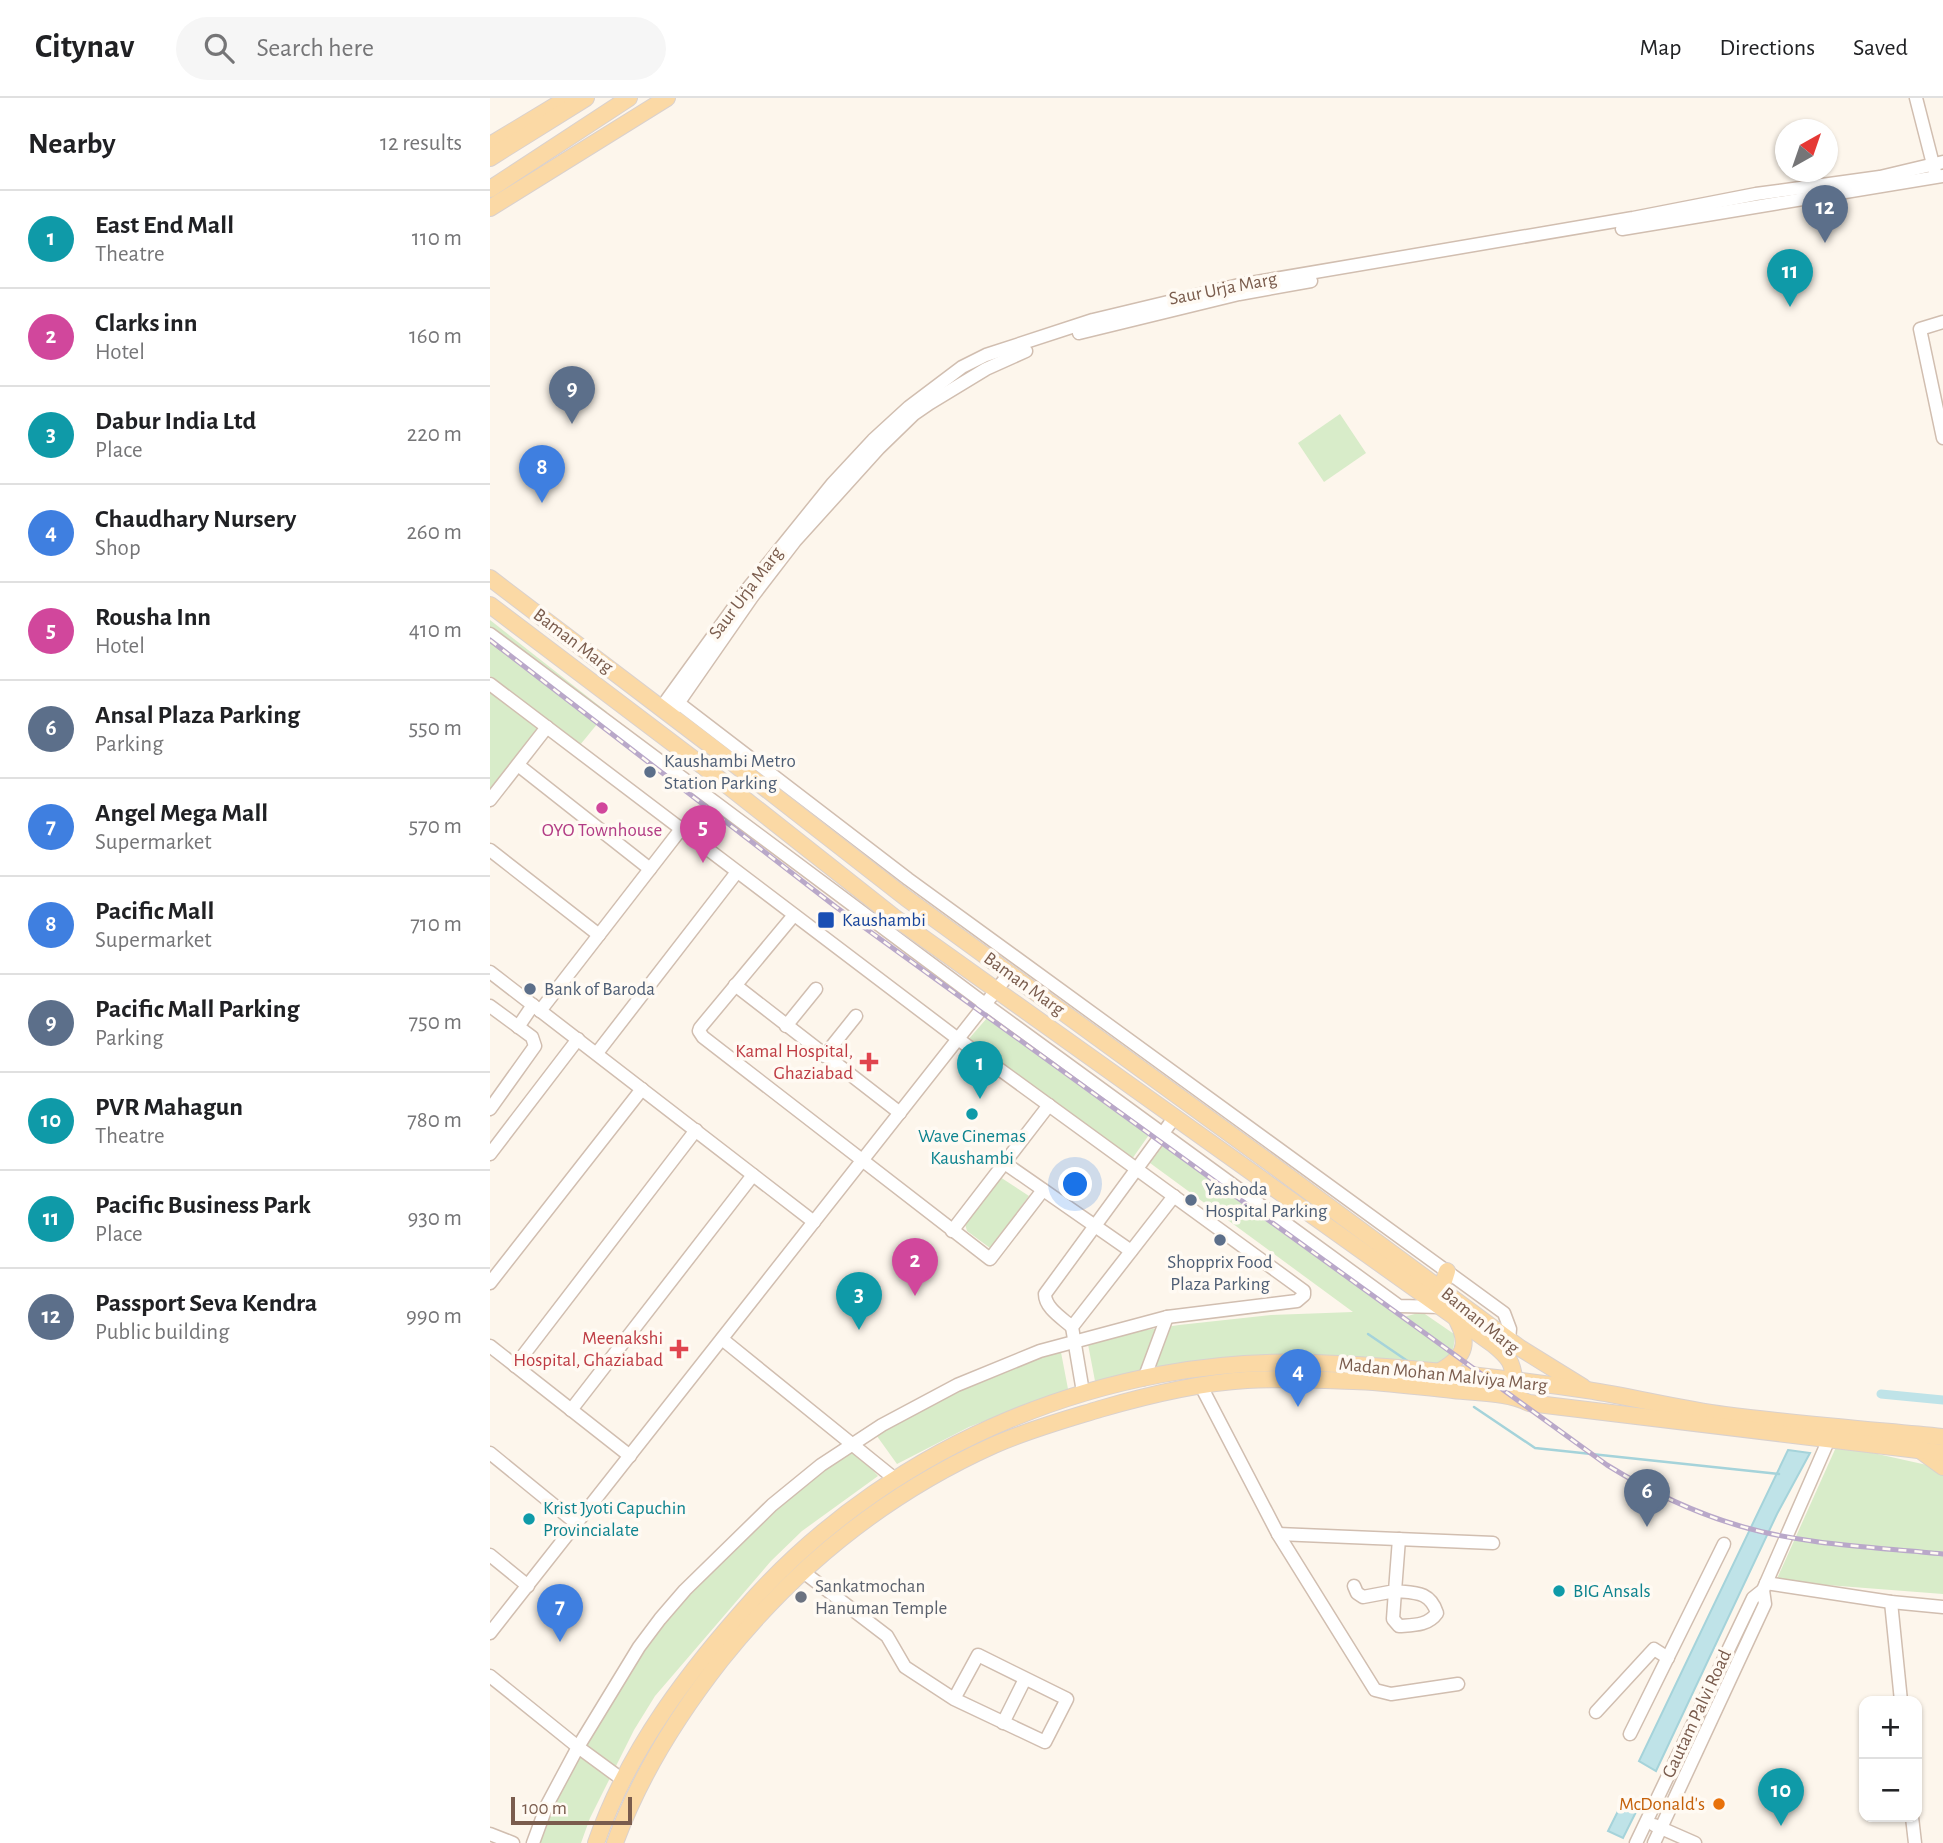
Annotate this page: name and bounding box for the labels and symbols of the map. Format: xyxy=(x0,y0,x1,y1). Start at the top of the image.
north arrow xyxy=(1775,119,1838,182)
pin: 12 xyxy=(1802,185,1848,243)
pin: 11 xyxy=(1767,249,1813,307)
street label: Saur Urja Marg xyxy=(1167,269,1279,309)
pin: 9 xyxy=(549,366,595,424)
pin: 8 xyxy=(519,445,565,503)
street label: Saur Urja Marg xyxy=(705,543,787,642)
street label: Baman Marg xyxy=(530,605,617,677)
place label: Kaushambi Metro Station Parking xyxy=(664,752,796,793)
marker: Kaushambi Metro Station Parking xyxy=(642,764,658,780)
marker: OYO Townhouse xyxy=(594,800,610,816)
pin: 5 xyxy=(680,805,726,863)
place label: OYO Townhouse xyxy=(542,821,662,840)
marker: Kaushambi xyxy=(816,910,836,930)
place label: Kaushambi xyxy=(842,911,926,930)
street label: Baman Marg xyxy=(980,949,1068,1020)
place label: Bank of Baroda xyxy=(544,980,655,999)
marker: Bank of Baroda xyxy=(522,981,538,997)
pin: 1 xyxy=(957,1041,1003,1099)
place label: Kamal Hospital, Ghaziabad xyxy=(735,1042,853,1083)
marker: Kamal Hospital, Ghaziabad xyxy=(859,1052,879,1072)
marker: Wave Cinemas Kaushambi xyxy=(964,1106,980,1122)
place label: Wave Cinemas Kaushambi xyxy=(918,1127,1026,1168)
your location xyxy=(1058,1167,1092,1201)
place label: Yashoda Hospital Parking xyxy=(1205,1180,1328,1221)
marker: Yashoda Hospital Parking xyxy=(1183,1192,1199,1208)
marker: Shopprix Food Plaza Parking xyxy=(1212,1232,1228,1248)
pin: 2 xyxy=(892,1238,938,1296)
place label: Shopprix Food Plaza Parking xyxy=(1167,1253,1273,1294)
pin: 3 xyxy=(836,1272,882,1330)
street label: Baman Marg xyxy=(1437,1284,1523,1359)
place label: Meenakshi Hospital, Ghaziabad xyxy=(513,1329,663,1370)
marker: Meenakshi Hospital, Ghaziabad xyxy=(669,1339,689,1359)
pin: 4 xyxy=(1275,1349,1321,1407)
street label: Madan Mohan Malviya Marg xyxy=(1338,1355,1549,1395)
pin: 6 xyxy=(1624,1469,1670,1527)
place label: Krist Jyoti Capuchin Provincialate xyxy=(543,1499,686,1540)
marker: Krist Jyoti Capuchin Provincialate xyxy=(521,1511,537,1527)
place label: Sankatmochan Hanuman Temple xyxy=(815,1577,947,1618)
place label: BIG Ansals xyxy=(1573,1582,1651,1601)
marker: BIG Ansals xyxy=(1551,1583,1567,1599)
pin: 7 xyxy=(537,1584,583,1642)
marker: Sankatmochan Hanuman Temple xyxy=(793,1589,809,1605)
street label: Gautam Palvi Road xyxy=(1659,1647,1735,1781)
pin: 10 xyxy=(1758,1768,1804,1826)
scale bar xyxy=(511,1794,632,1826)
place label: McDonald's xyxy=(1619,1795,1705,1814)
marker: McDonald's xyxy=(1711,1796,1727,1812)

